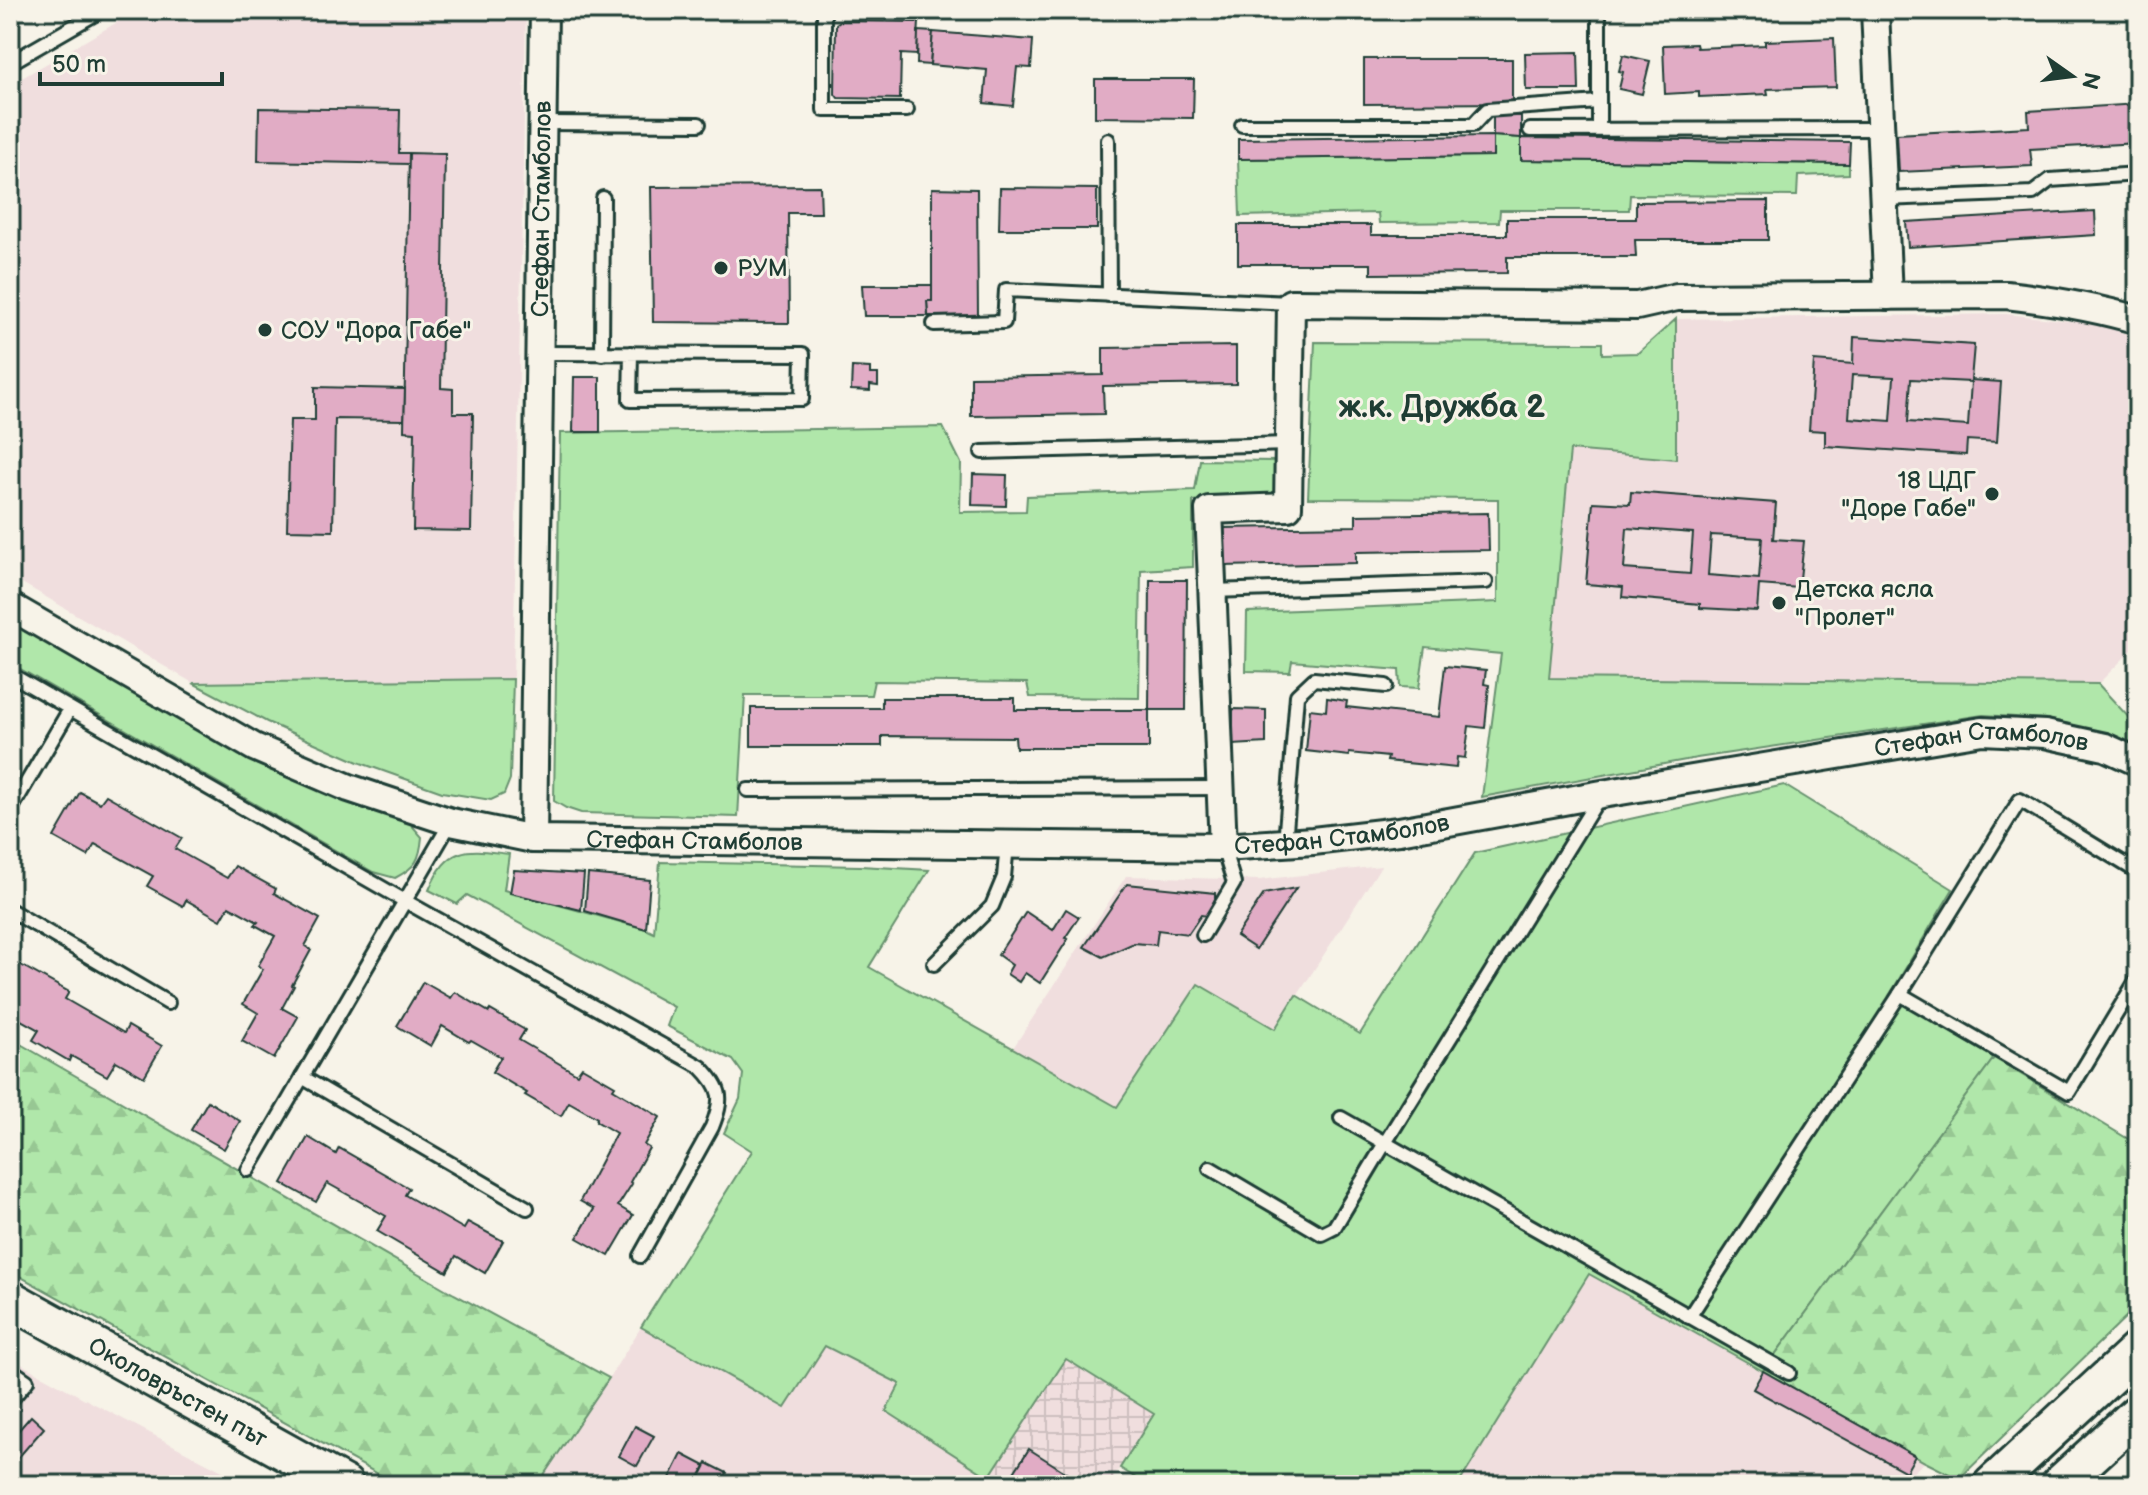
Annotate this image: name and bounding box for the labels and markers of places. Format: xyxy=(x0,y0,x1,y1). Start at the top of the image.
place label: РУМ xyxy=(737,254,788,283)
marker: РУМ xyxy=(712,259,730,277)
place label: СОУ "Дора Габе" xyxy=(281,316,471,345)
marker: СОУ "Дора Габе" xyxy=(256,321,274,339)
place label: 18 ЦДГ "Доре Габе" xyxy=(1841,466,1976,523)
marker: 18 ЦДГ "Доре Габе" xyxy=(1983,485,2001,503)
place label: Детска ясла "Пролет" xyxy=(1795,575,1934,632)
marker: Детска ясла "Пролет" xyxy=(1770,594,1788,612)

